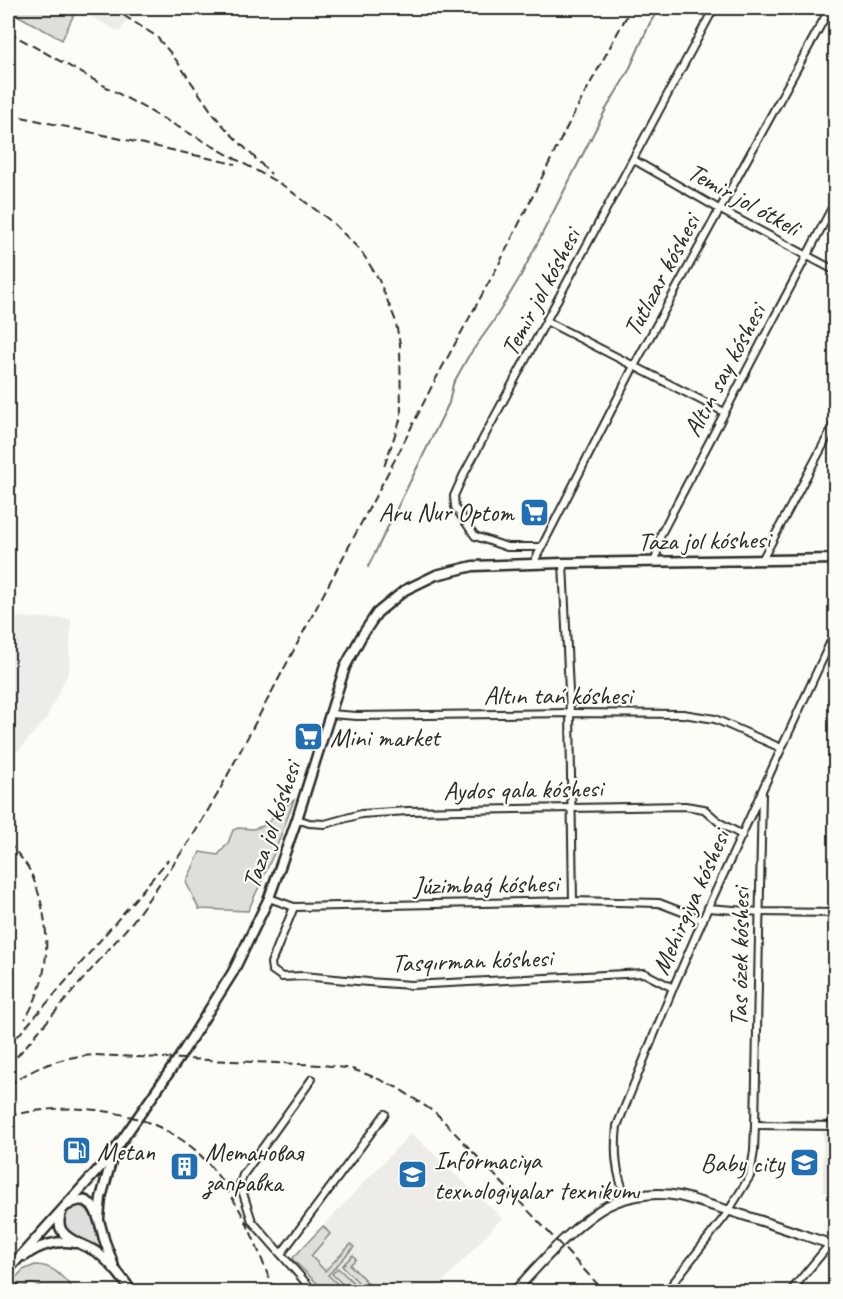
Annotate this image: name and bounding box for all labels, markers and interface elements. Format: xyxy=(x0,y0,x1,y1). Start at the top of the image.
street label: Temir jol ótkeli xyxy=(682,155,808,245)
street label: Tutlızar kóshesi xyxy=(615,206,709,342)
street label: Temir jol kóshesi xyxy=(493,220,589,362)
street label: Altın say kóshesi xyxy=(676,295,775,442)
place label: Aru Nur Optom xyxy=(379,496,516,529)
supermarket icon: Aru Nur Optom xyxy=(519,496,551,528)
street label: Taza jol kóshesi xyxy=(637,523,774,558)
street label: Altın tań kóshesi xyxy=(484,679,635,712)
supermarket icon: Mini market xyxy=(293,721,325,753)
place label: Mini market xyxy=(330,721,442,754)
street label: Taza jol kóshesi xyxy=(234,754,310,893)
street label: Aydos qala kóshesi xyxy=(443,772,606,807)
street label: Mehirgiya kóshesi xyxy=(644,822,738,980)
street label: Júzimbaǵ kóshesi xyxy=(411,867,562,902)
street label: Tas ózek kóshesi xyxy=(722,884,757,1027)
street label: Tasqırman kóshesi xyxy=(391,941,556,980)
fuel station icon: Metan xyxy=(60,1135,92,1167)
place label: Metan xyxy=(97,1135,155,1168)
place label: Метановая заправка xyxy=(202,1136,305,1200)
place label: Informaciya texnologiyalar texnikumı xyxy=(434,1144,641,1207)
place label: Baby city xyxy=(701,1147,786,1180)
school or university icon: Baby city xyxy=(789,1147,821,1179)
building icon: Метановая заправка xyxy=(168,1151,200,1183)
school or university icon: Informaciya texnologiyalar texnikumı xyxy=(397,1159,429,1191)

